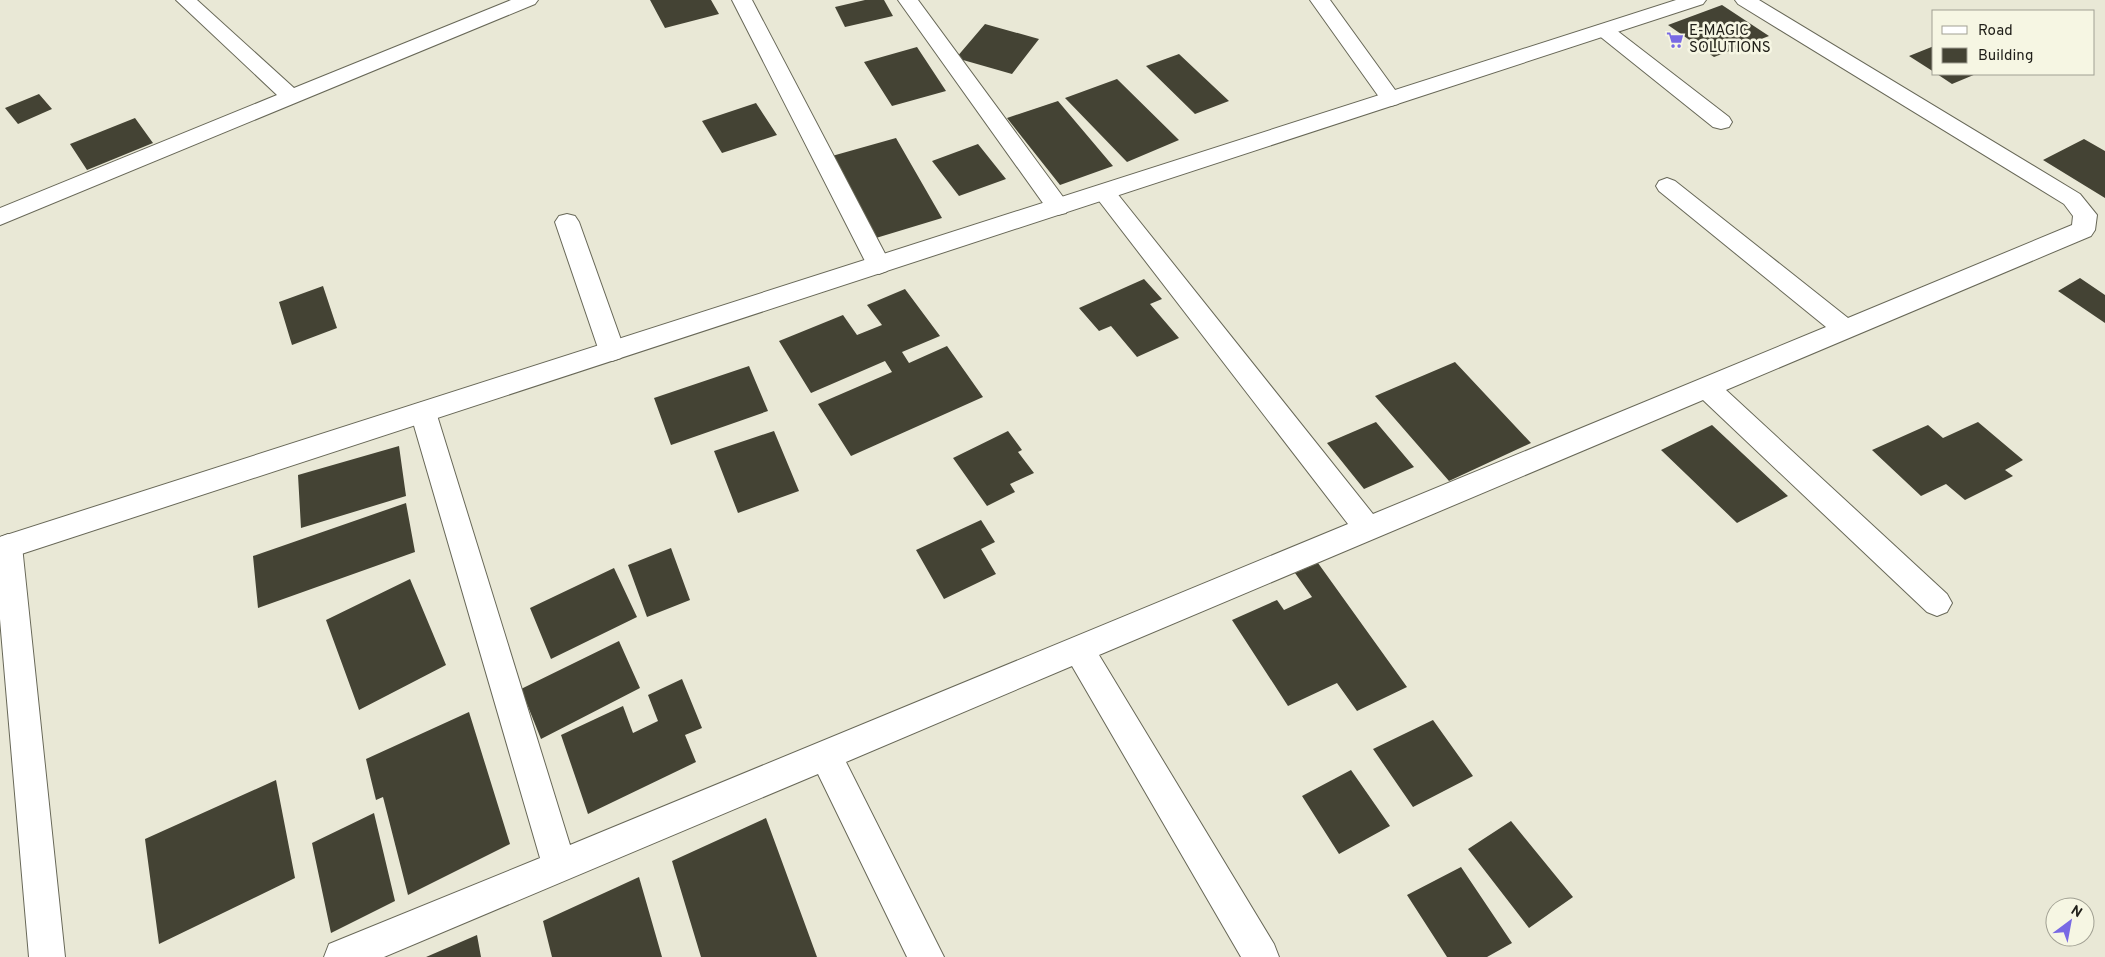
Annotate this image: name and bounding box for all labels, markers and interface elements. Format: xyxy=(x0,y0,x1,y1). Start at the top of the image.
legend xyxy=(1932,10,2095,75)
place label: E-MAGIC SOLUTIONS xyxy=(1689,22,1771,58)
text: Road xyxy=(1978,22,2013,41)
supermarket icon: E-MAGIC SOLUTIONS xyxy=(1665,30,1685,50)
text: Building xyxy=(1978,47,2033,66)
north arrow xyxy=(2045,897,2095,947)
text: N xyxy=(2067,902,2085,922)

